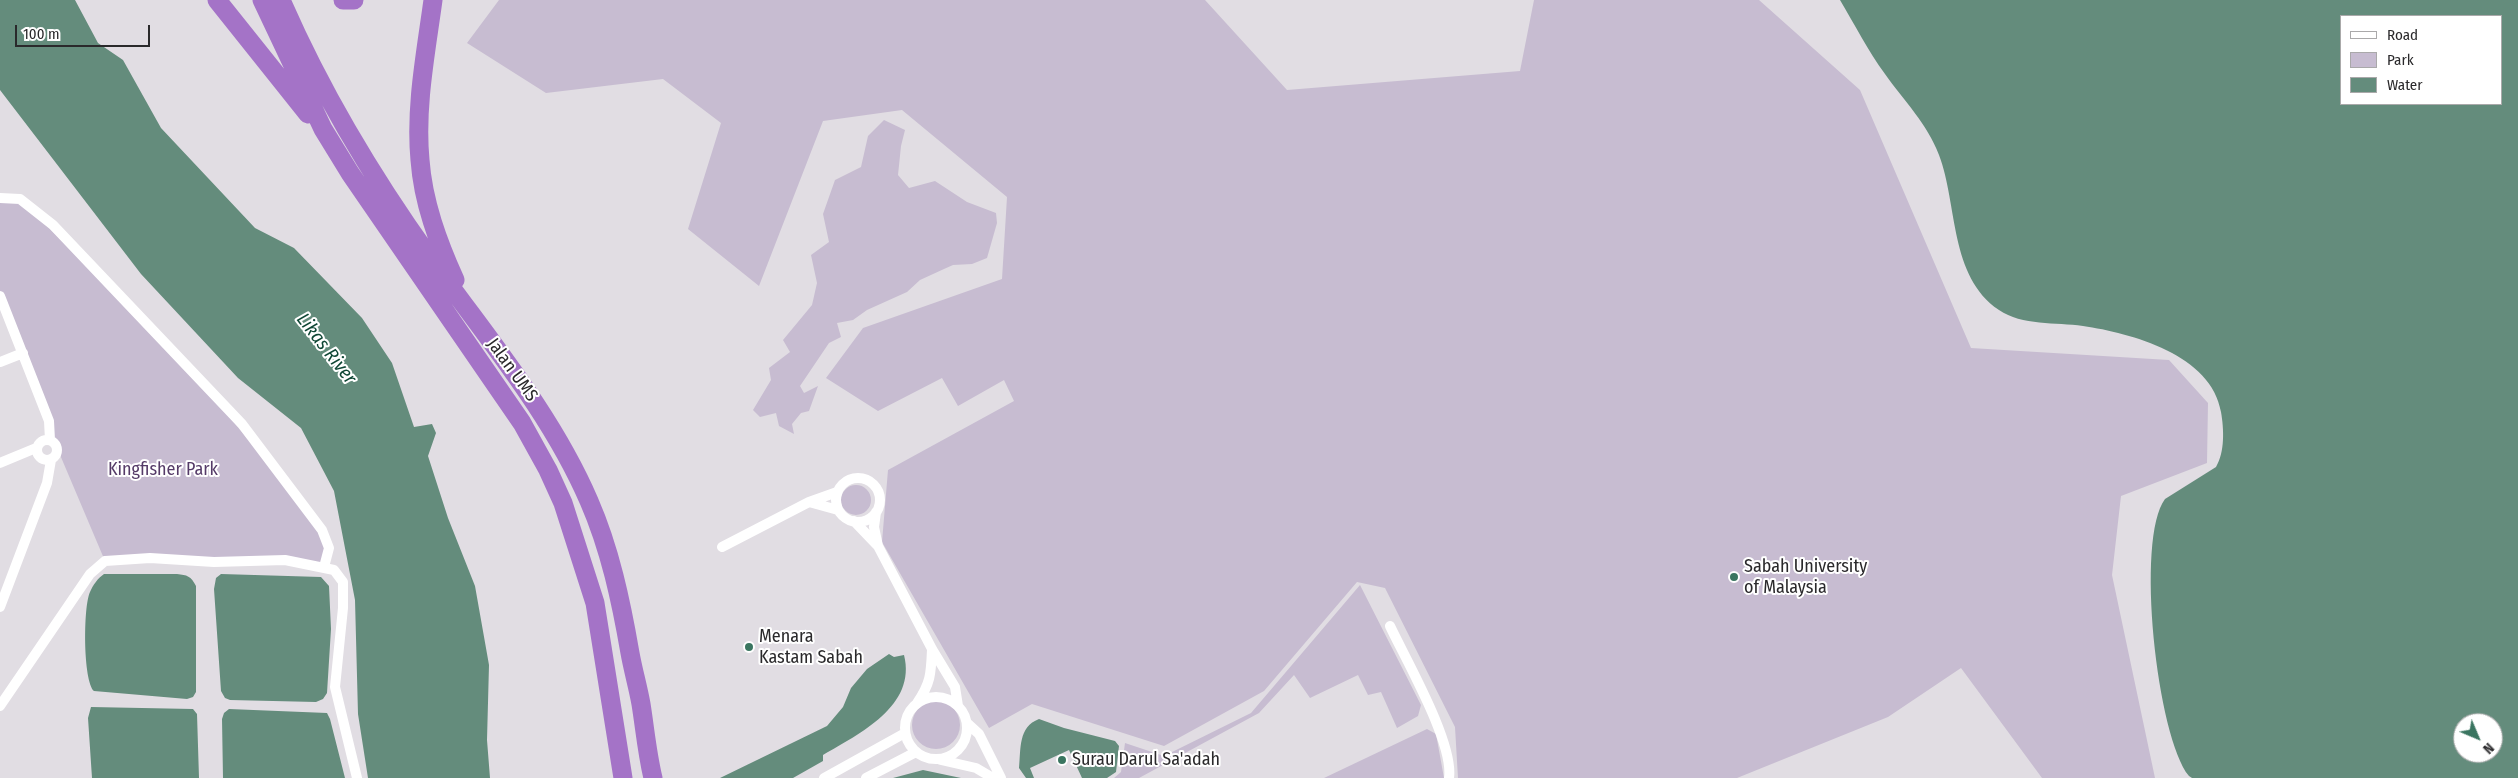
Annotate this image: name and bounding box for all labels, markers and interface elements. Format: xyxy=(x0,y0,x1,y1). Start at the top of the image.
scale bar xyxy=(18,15,152,47)
legend xyxy=(2340,15,2503,105)
text: 100 m xyxy=(23,25,60,43)
text: Road xyxy=(2387,26,2418,44)
text: Park xyxy=(2387,51,2414,69)
text: Water xyxy=(2387,76,2422,94)
water label: Likas River xyxy=(291,309,361,389)
street label: Jalan UMS xyxy=(482,334,542,406)
park label: Kingfisher Park xyxy=(108,459,218,481)
place label: Sabah University of Malaysia xyxy=(1744,556,1867,598)
marker: Sabah University of Malaysia xyxy=(1728,571,1740,583)
place label: Menara Kastam Sabah xyxy=(759,626,863,669)
marker: Menara Kastam Sabah xyxy=(743,641,755,653)
north arrow xyxy=(2453,713,2503,763)
text: N xyxy=(2479,739,2497,757)
place label: Surau Darul Sa'adah xyxy=(1072,749,1220,771)
marker: Surau Darul Sa'adah xyxy=(1056,754,1068,766)

